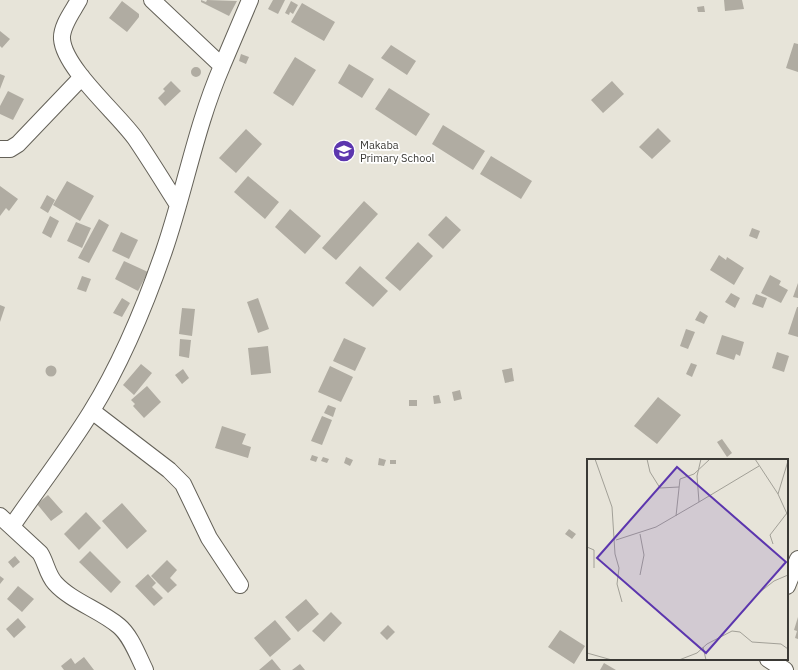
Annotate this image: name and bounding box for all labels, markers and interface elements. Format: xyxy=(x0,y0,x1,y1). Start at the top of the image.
school or university icon: Makaba Primary School xyxy=(331,138,357,164)
place label: Makaba Primary School xyxy=(360,138,435,165)
inset map xyxy=(587,459,788,660)

